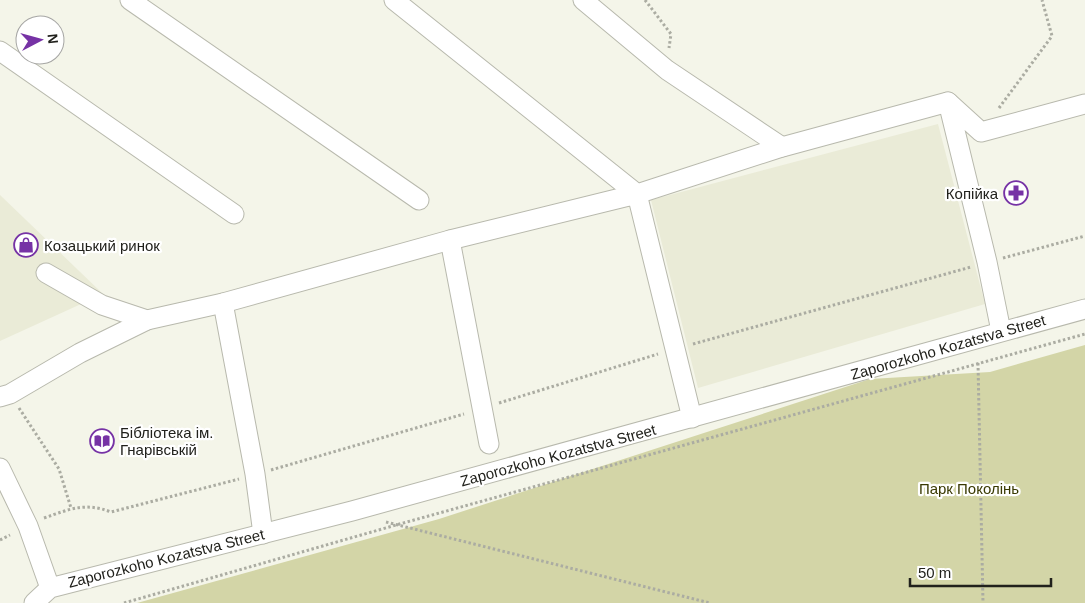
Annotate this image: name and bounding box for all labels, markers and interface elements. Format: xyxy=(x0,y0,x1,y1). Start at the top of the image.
north arrow xyxy=(15,15,65,65)
text: N xyxy=(44,33,61,45)
pharmacy icon: Копійка xyxy=(1003,180,1029,206)
place label: Копійка xyxy=(946,185,999,202)
shop icon: Козацький ринок xyxy=(13,232,39,258)
place label: Козацький ринок xyxy=(44,237,160,254)
street label: Zaporozkoho Kozatstva Street xyxy=(849,311,1048,383)
street label: Zaporozkoho Kozatstva Street xyxy=(458,420,658,489)
place label: Бібліотека ім. Гнарівській xyxy=(120,424,213,458)
library icon: Бібліотека ім. Гнарівській xyxy=(89,428,115,454)
park label: Парк Поколінь xyxy=(919,480,1019,497)
street label: Zaporozkoho Kozatstva Street xyxy=(66,525,267,591)
scale bar xyxy=(910,556,1051,588)
text: 50 m xyxy=(918,564,951,581)

